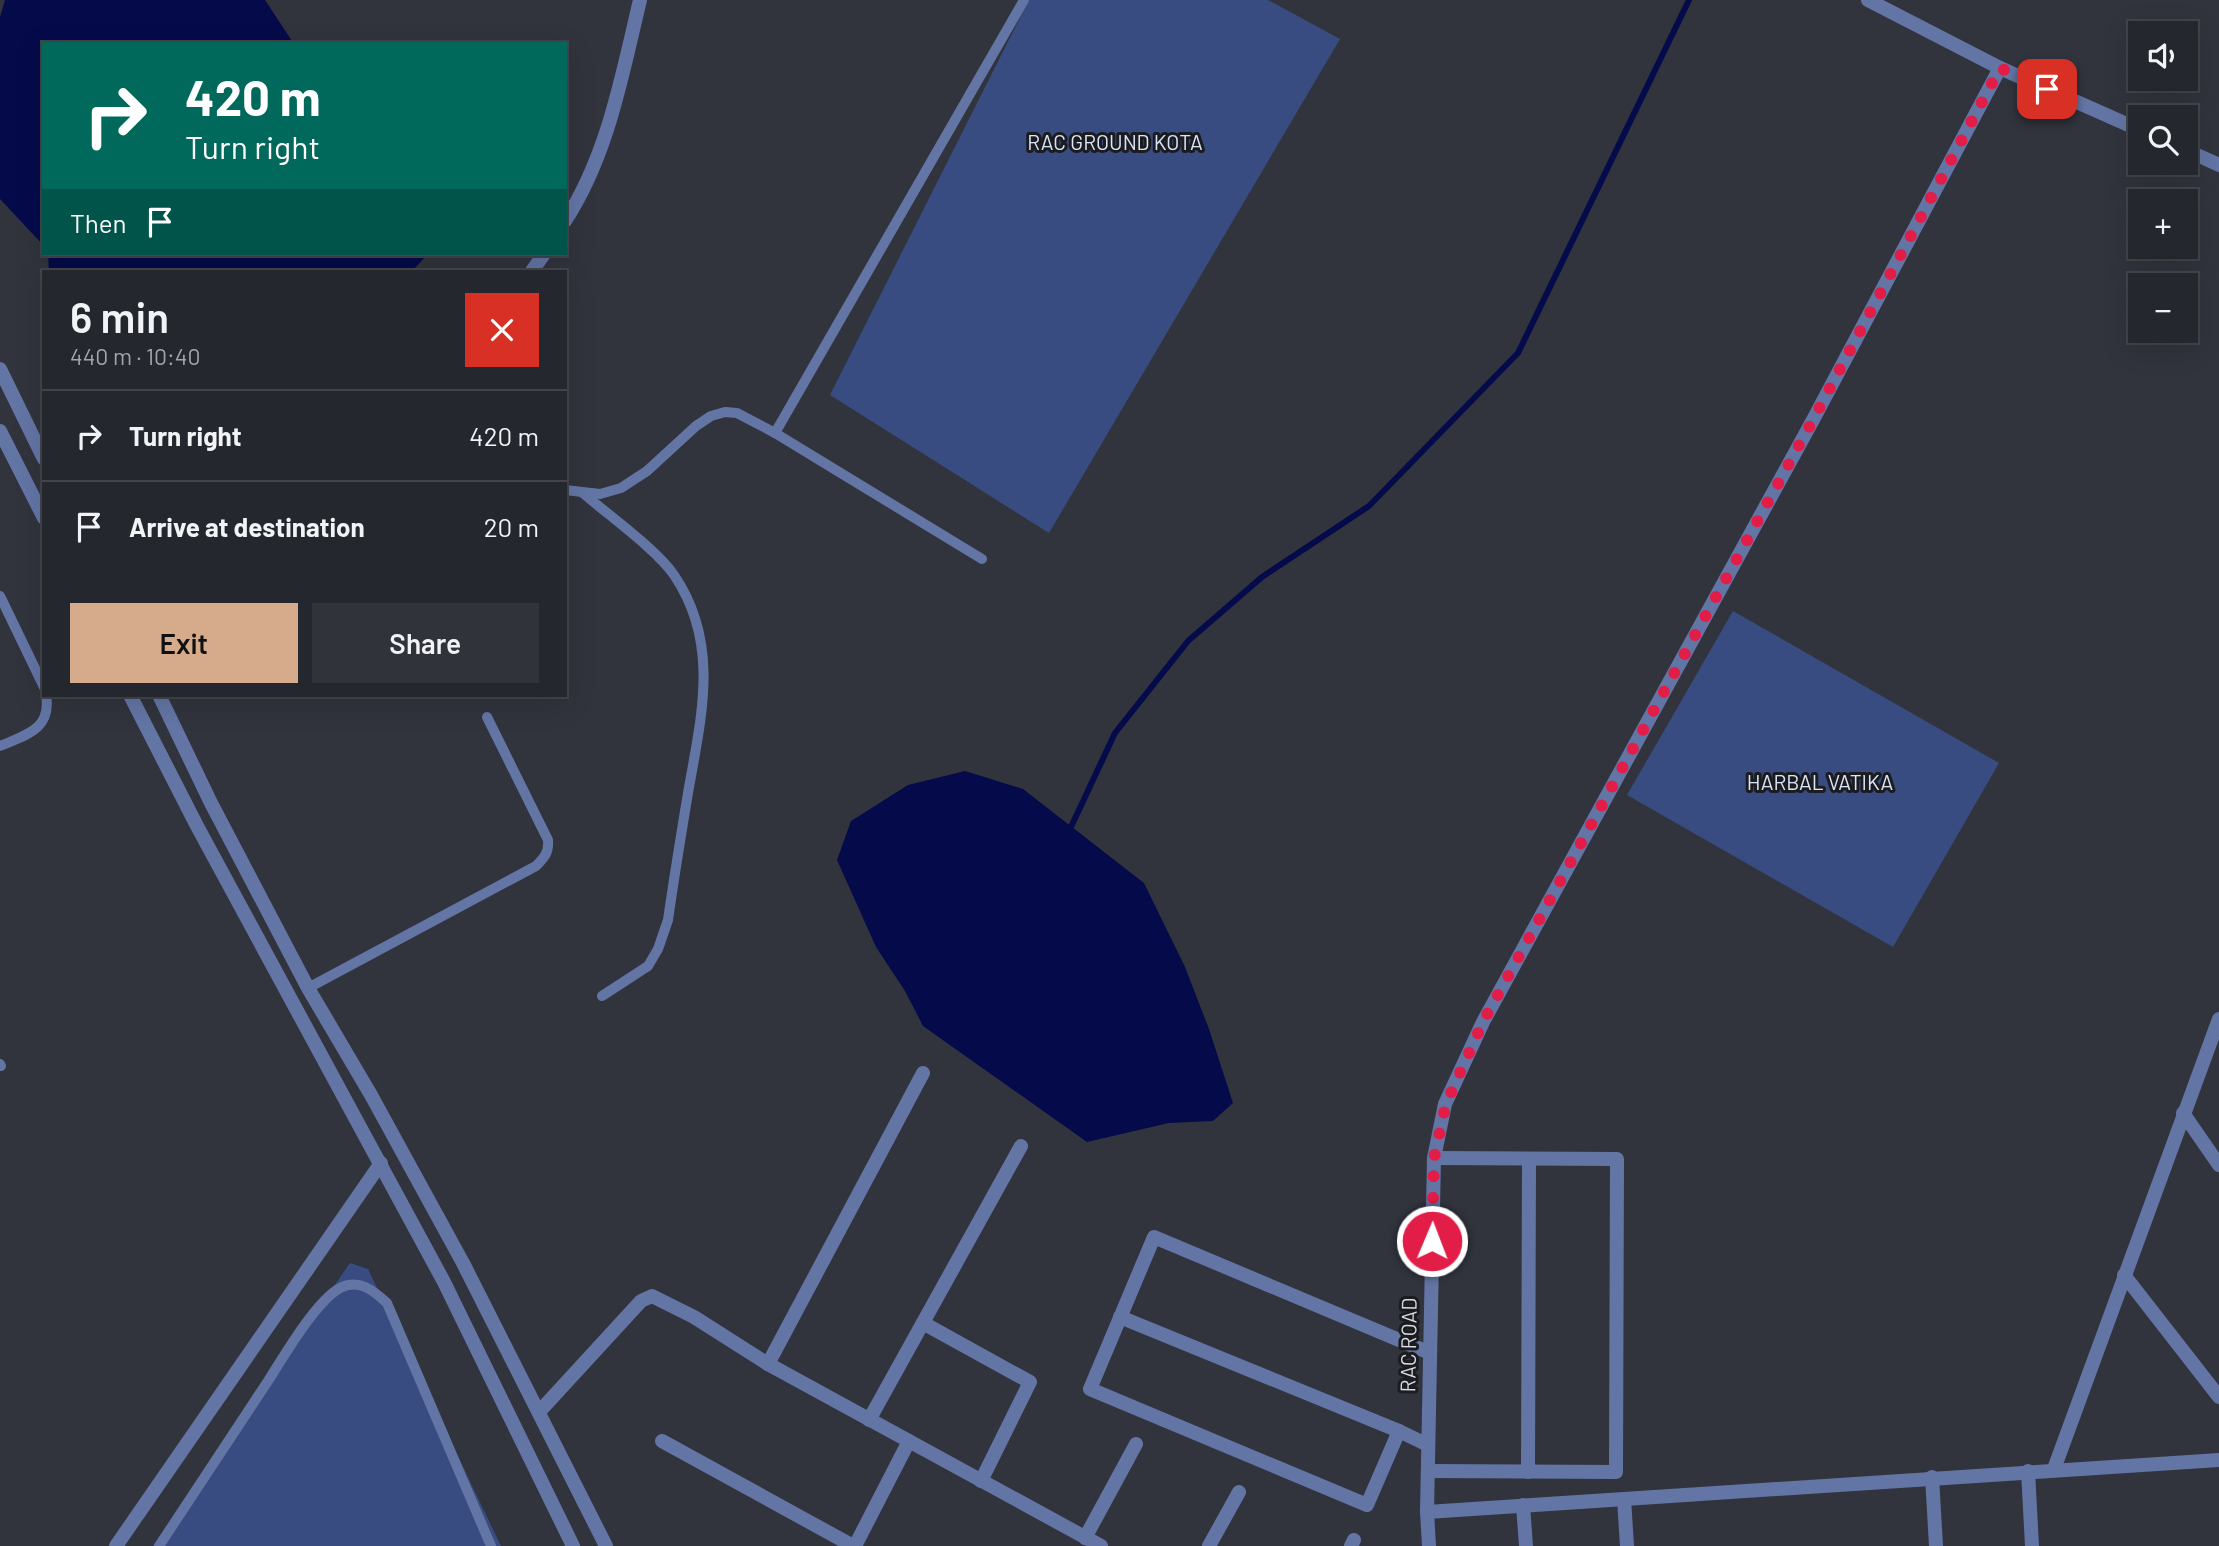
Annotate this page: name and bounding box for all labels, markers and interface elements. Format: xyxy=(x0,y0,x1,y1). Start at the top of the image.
map controls xyxy=(2128,21,2198,343)
button: sound xyxy=(2128,21,2198,91)
pin xyxy=(2017,59,2077,119)
text: 420 m xyxy=(185,67,321,126)
icon: right xyxy=(70,70,161,161)
icon: arrive xyxy=(2028,70,2066,108)
button: search xyxy=(2128,105,2198,175)
text: Turn right xyxy=(185,127,320,165)
park label: RAC GROUND KOTA xyxy=(1027,129,1203,154)
button: + xyxy=(2128,189,2198,259)
icon: arrive xyxy=(141,203,179,241)
text: Then xyxy=(70,207,127,238)
button: − xyxy=(2128,273,2198,343)
text: 6 min xyxy=(70,291,169,341)
button: close xyxy=(465,293,539,367)
text: 440 m · 10:40 xyxy=(70,342,201,370)
icon: right xyxy=(70,417,108,455)
text: Turn right xyxy=(129,420,242,451)
text: 420 m xyxy=(469,420,539,451)
icon: arrive xyxy=(70,508,108,546)
text: Arrive at destination xyxy=(129,511,365,542)
text: 20 m xyxy=(484,511,539,542)
button: Exit xyxy=(70,603,298,683)
button: Share xyxy=(312,603,539,683)
park label: HARBAL VATIKA xyxy=(1747,769,1893,794)
position arrow xyxy=(1395,1204,1469,1278)
street label: RAC ROAD xyxy=(1394,1297,1421,1393)

